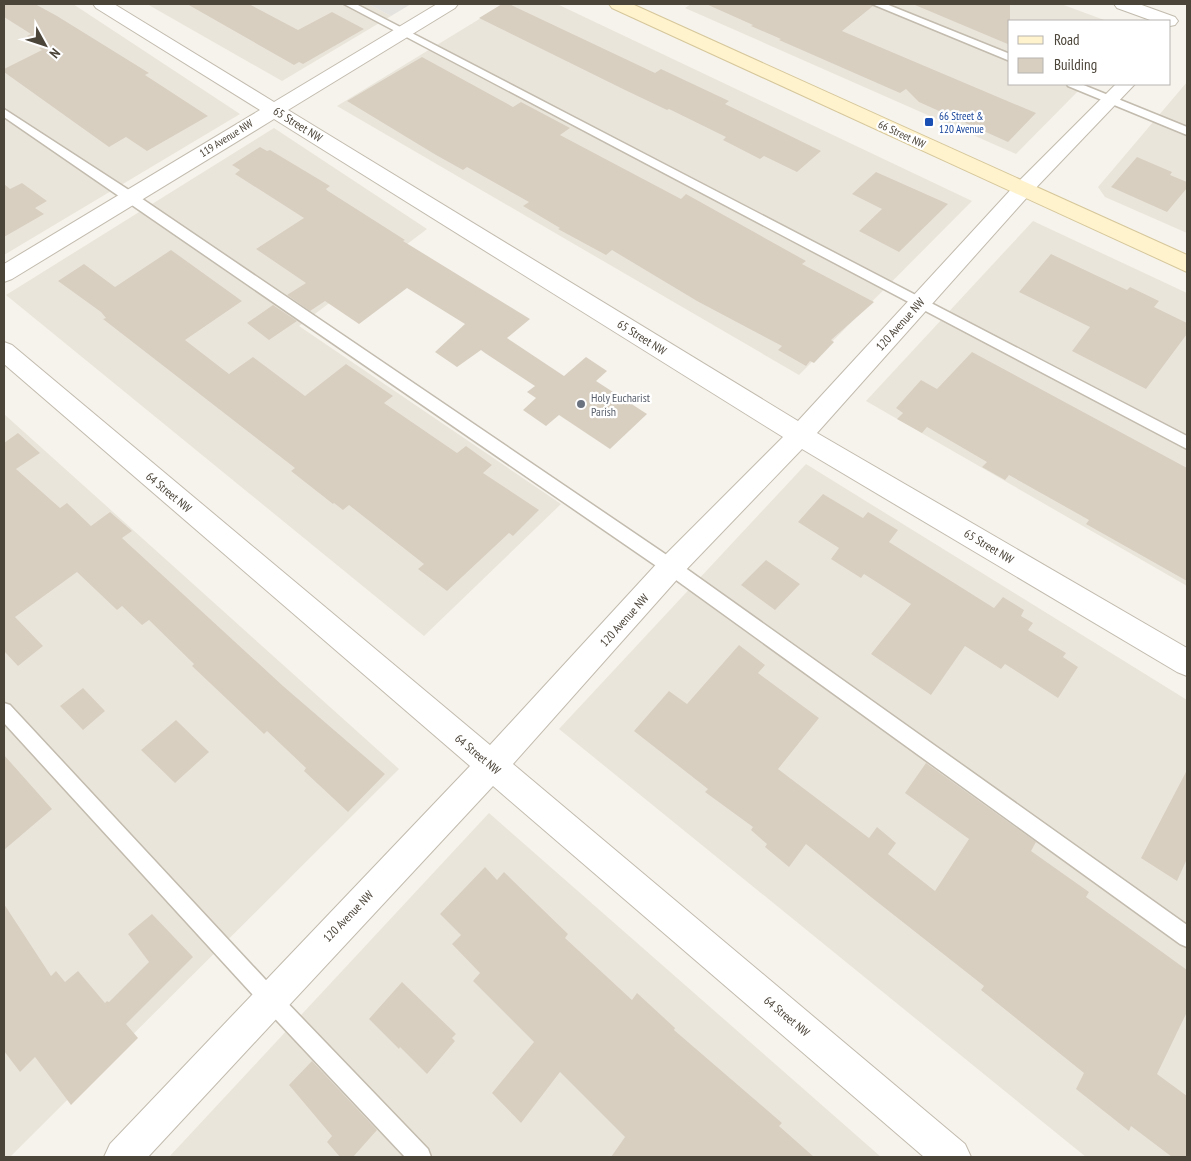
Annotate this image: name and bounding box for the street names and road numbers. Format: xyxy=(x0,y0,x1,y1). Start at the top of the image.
street label: 65 Street NW xyxy=(271,103,325,145)
street label: 119 Avenue NW xyxy=(197,116,256,160)
street label: 66 Street NW xyxy=(876,117,928,151)
street label: 120 Avenue NW xyxy=(872,295,928,353)
street label: 65 Street NW xyxy=(615,316,669,358)
street label: 64 Street NW xyxy=(143,468,195,516)
street label: 65 Street NW xyxy=(961,525,1017,567)
street label: 120 Avenue NW xyxy=(596,591,652,649)
street label: 64 Street NW xyxy=(452,730,504,778)
street label: 120 Avenue NW xyxy=(320,887,376,945)
street label: 64 Street NW xyxy=(761,992,813,1040)

